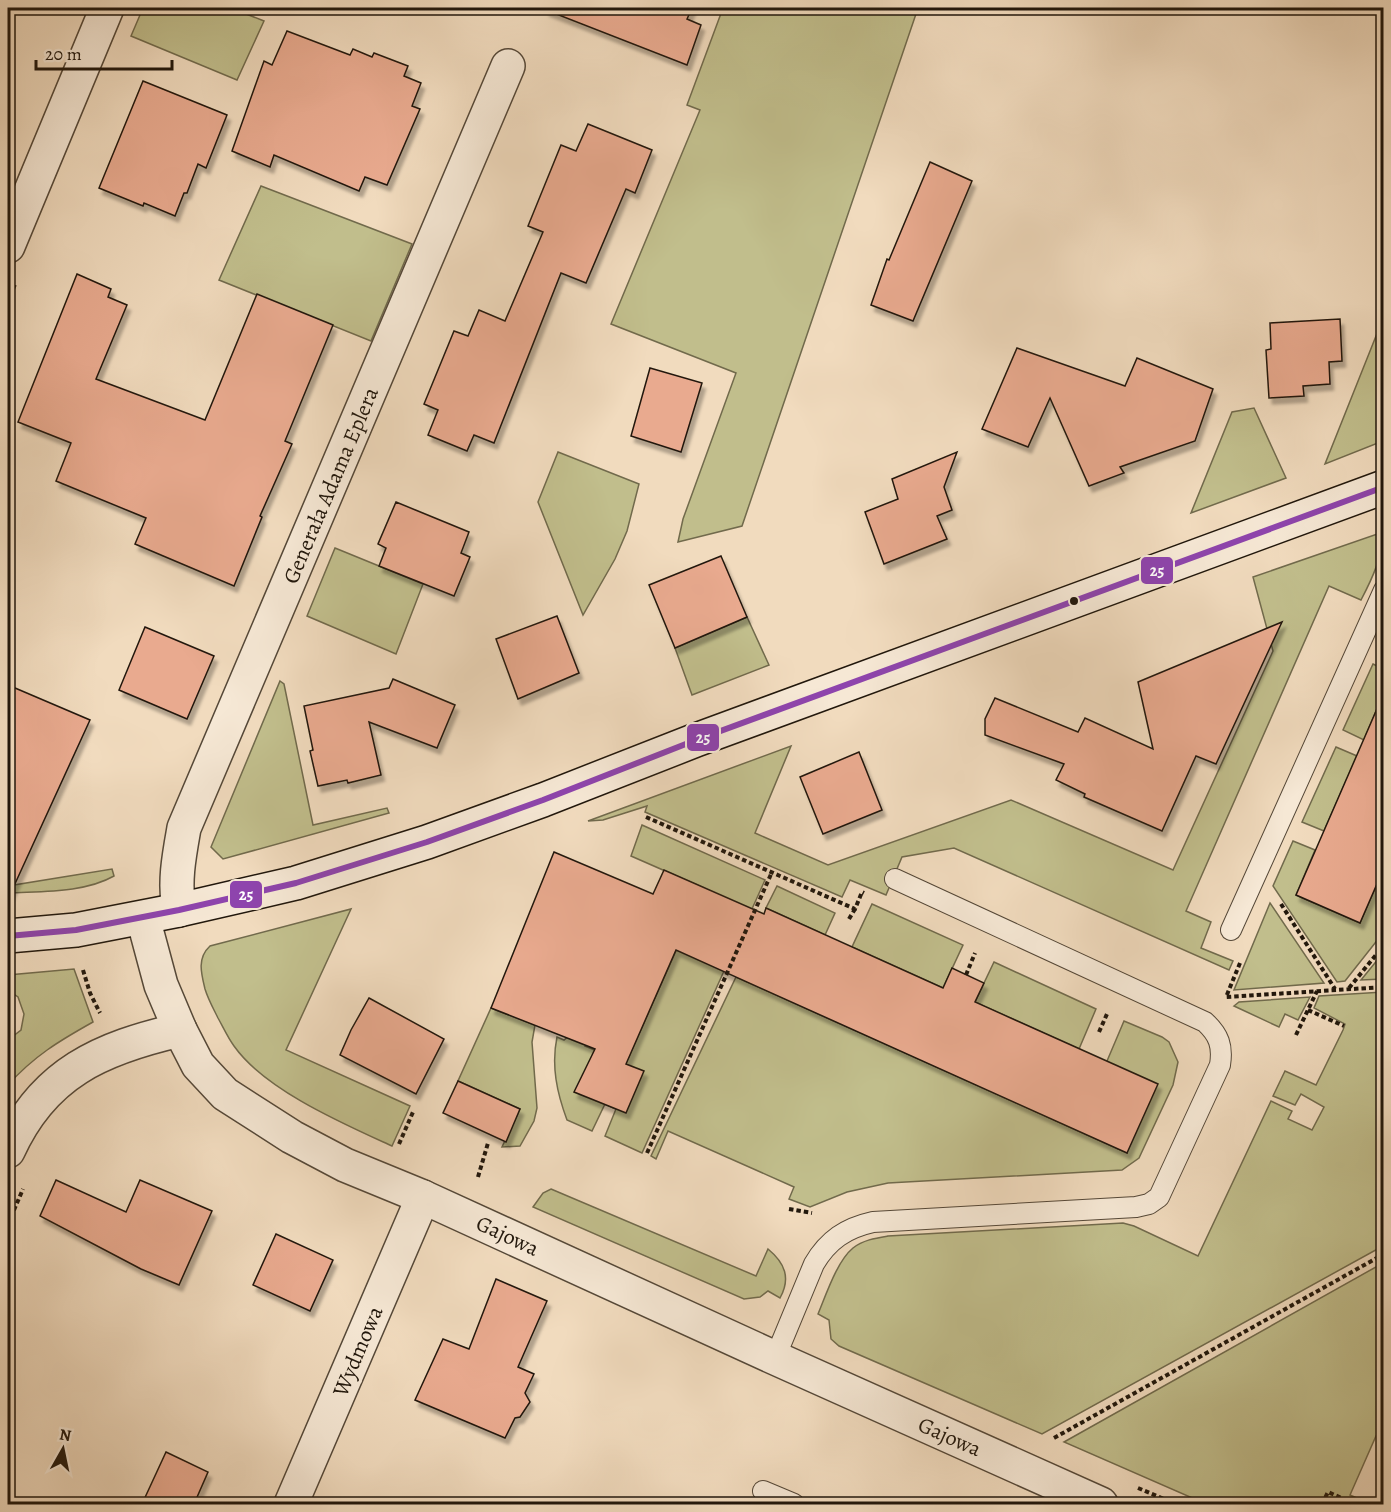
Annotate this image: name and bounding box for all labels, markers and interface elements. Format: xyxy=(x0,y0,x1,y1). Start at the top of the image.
scale bar xyxy=(36,33,172,71)
text: 20 m xyxy=(45,42,82,66)
street label: Generała Adama Eplera xyxy=(276,382,386,588)
line badge: 25 xyxy=(1140,556,1174,585)
text: 25 xyxy=(1150,560,1164,582)
unlabelled marker xyxy=(1068,595,1080,607)
line badge: 25 xyxy=(686,723,720,752)
text: 25 xyxy=(696,727,710,749)
line badge: 25 xyxy=(229,880,263,909)
text: 25 xyxy=(239,884,253,906)
street label: Gajowa xyxy=(471,1208,545,1264)
street label: Wydmowa xyxy=(325,1301,391,1402)
street label: Gajowa xyxy=(913,1410,987,1464)
north arrow xyxy=(33,1419,93,1479)
text: N xyxy=(58,1423,73,1447)

